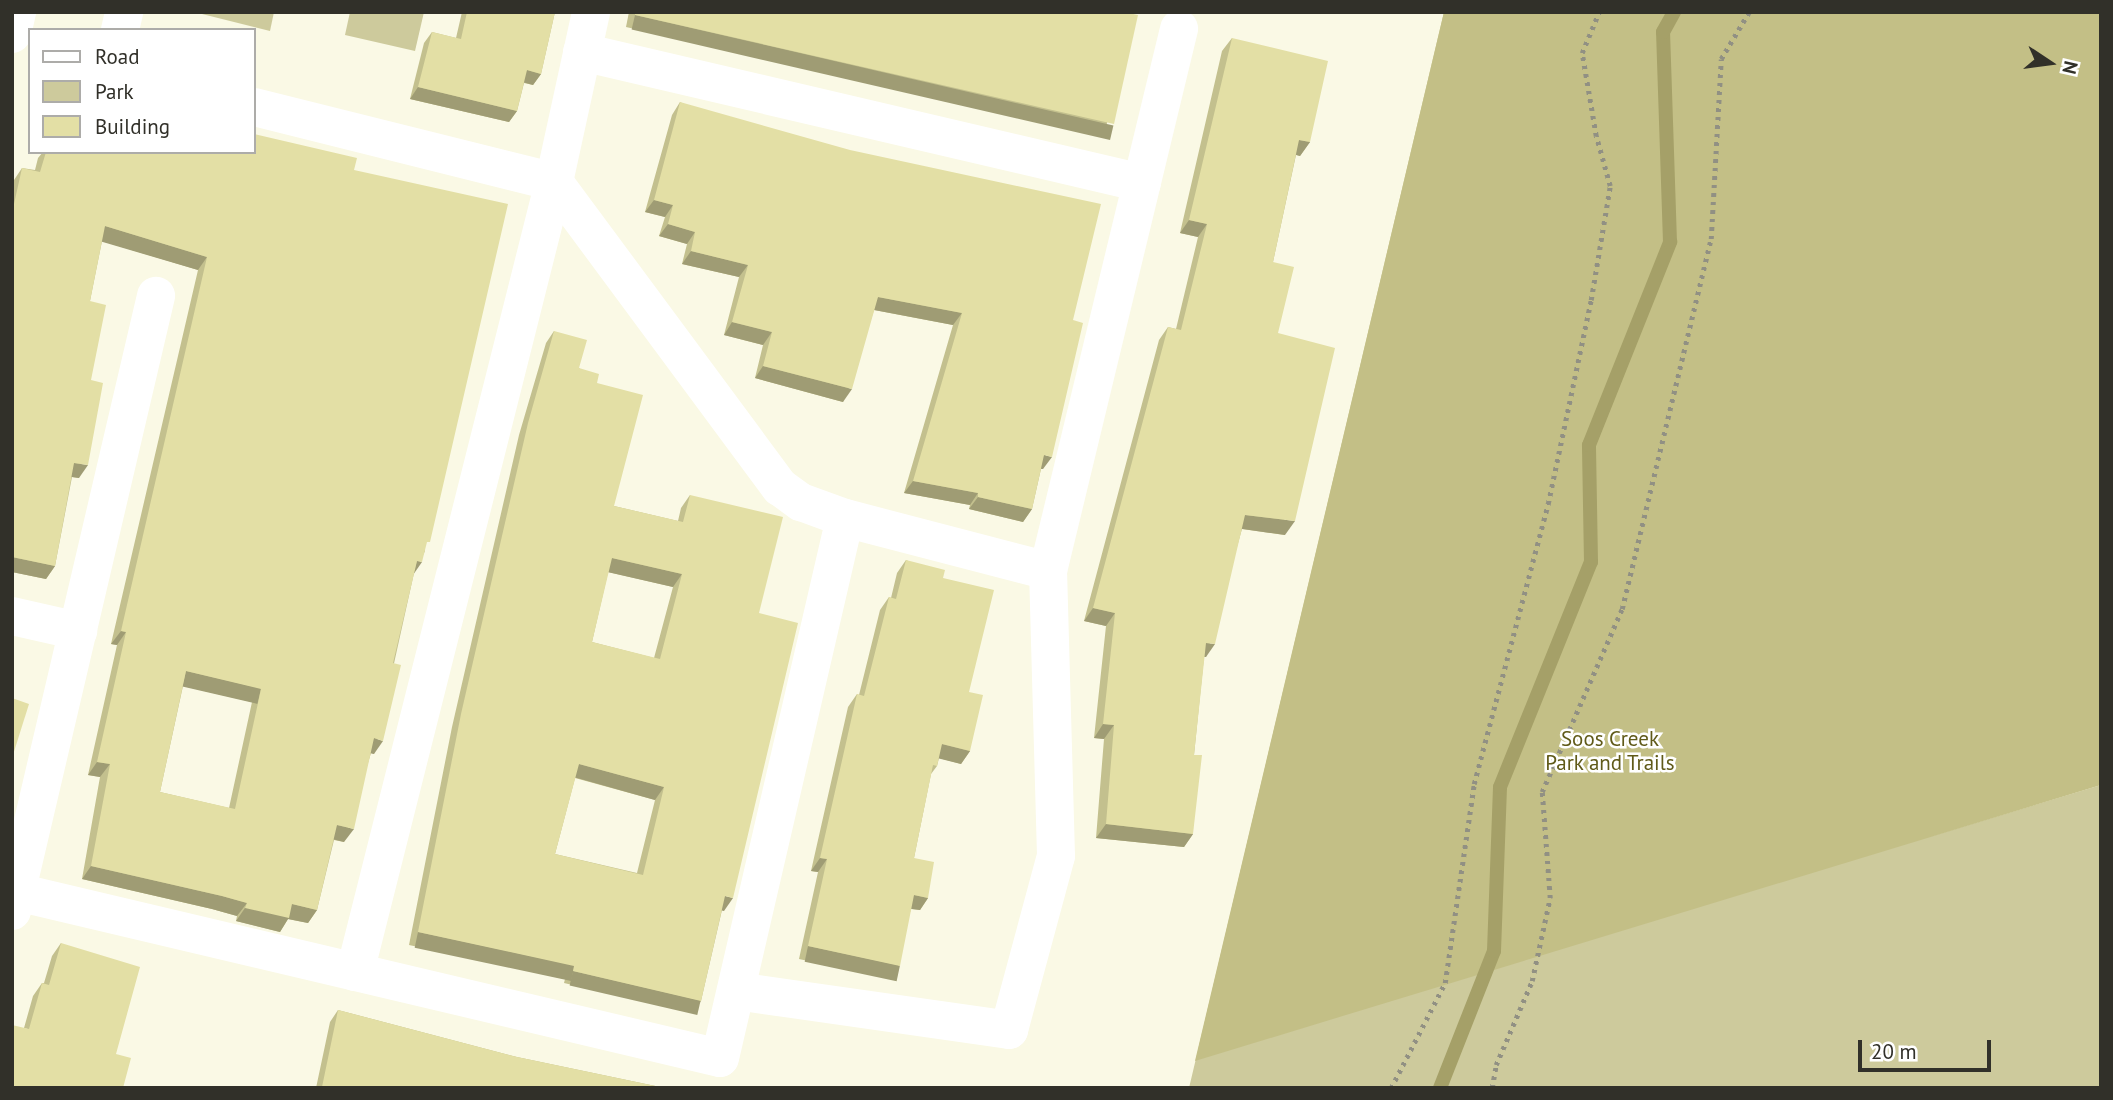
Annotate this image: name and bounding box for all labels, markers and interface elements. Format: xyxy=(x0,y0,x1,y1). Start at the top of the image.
legend xyxy=(28,28,256,154)
north arrow xyxy=(2015,28,2085,98)
text: Road xyxy=(95,43,139,70)
text: N xyxy=(2057,59,2084,76)
text: Park xyxy=(95,78,134,105)
text: Building xyxy=(95,113,170,140)
park label: Soos Creek Park and Trails xyxy=(1545,726,1675,776)
scale bar xyxy=(1861,1026,1994,1070)
text: 20 m xyxy=(1871,1038,1917,1065)

